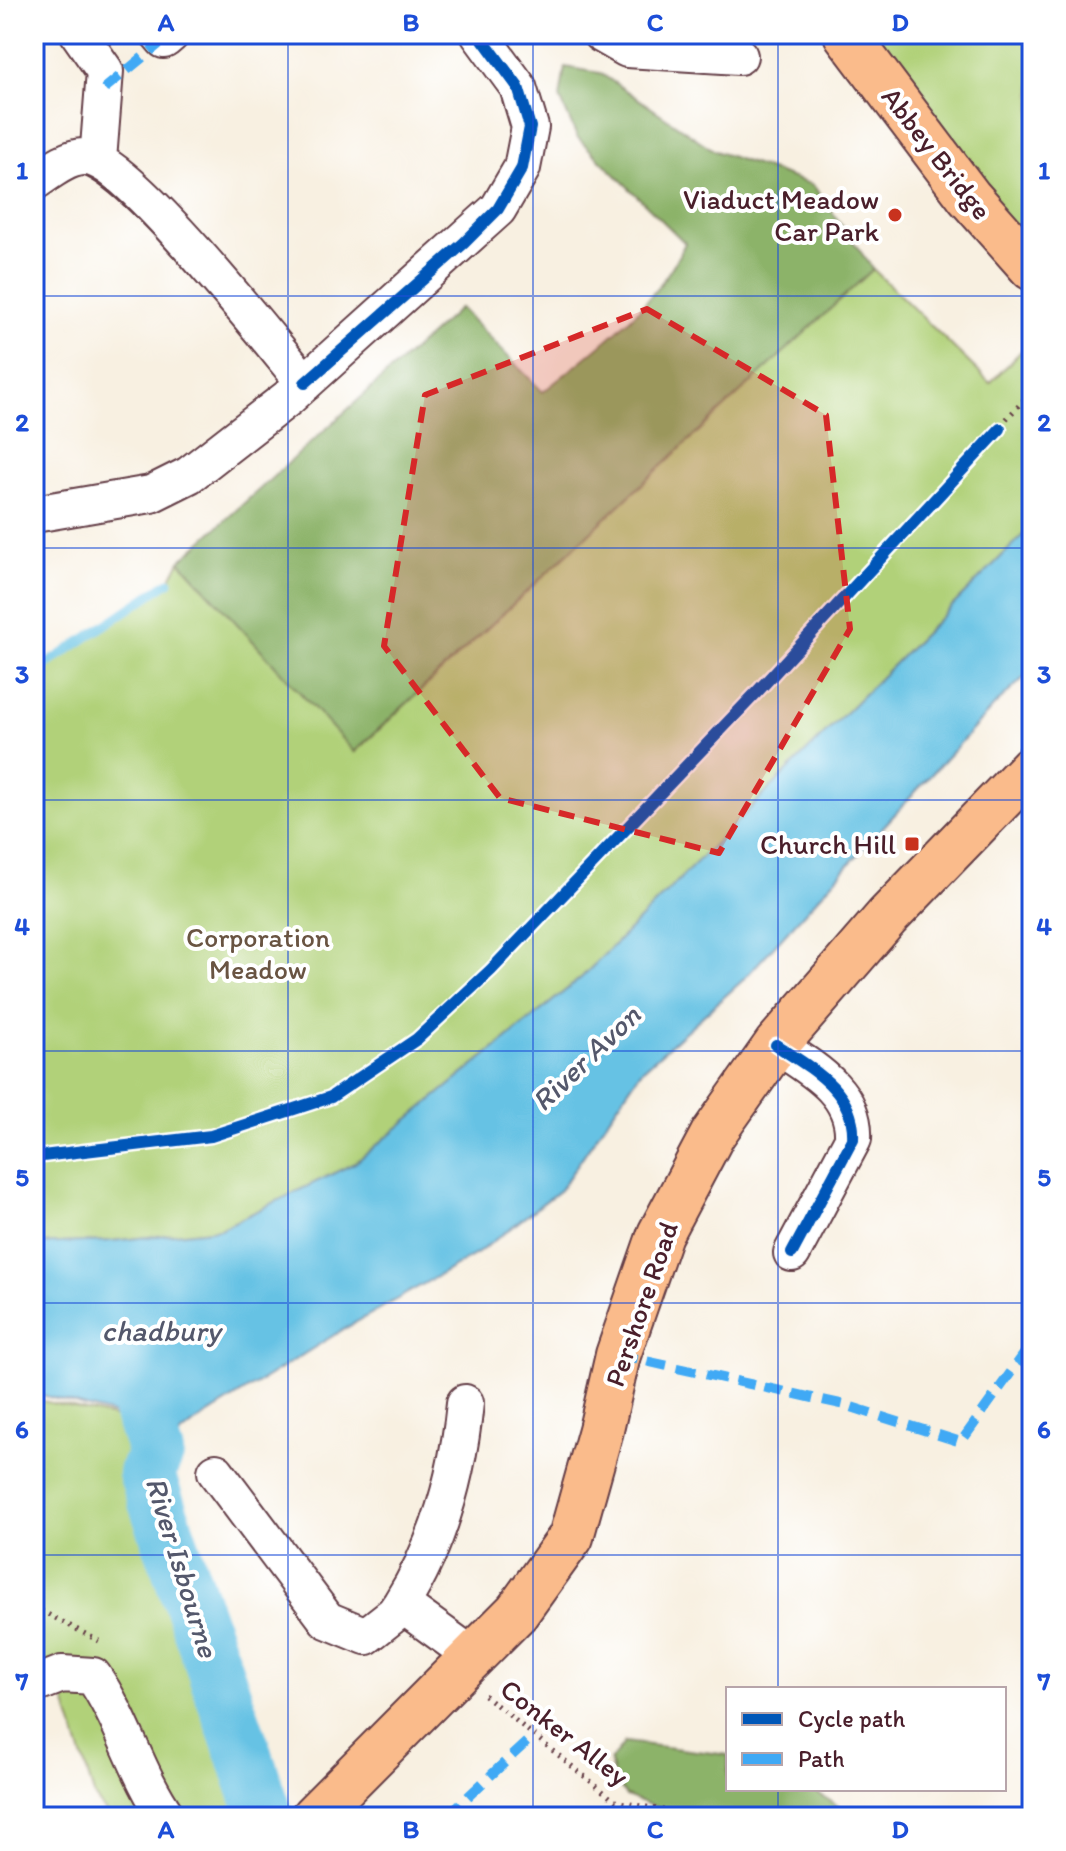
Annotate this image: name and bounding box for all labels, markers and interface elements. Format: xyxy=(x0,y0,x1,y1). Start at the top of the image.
text: A xyxy=(157,6,175,38)
text: B xyxy=(403,6,420,38)
text: C xyxy=(647,6,664,38)
text: D xyxy=(891,6,909,38)
street label: Abbey Bridge xyxy=(875,80,999,226)
text: 1 xyxy=(16,154,28,186)
text: 1 xyxy=(1038,154,1050,186)
place label: Viaduct Meadow Car Park xyxy=(683,182,880,248)
marker: Viaduct Meadow Car Park xyxy=(886,206,904,224)
text: 2 xyxy=(15,406,29,438)
text: 2 xyxy=(1037,406,1051,438)
text: 3 xyxy=(15,658,29,690)
text: 3 xyxy=(1037,658,1051,690)
place label: Church Hill xyxy=(760,827,896,861)
marker: Church Hill xyxy=(903,835,921,853)
text: 4 xyxy=(14,910,30,942)
text: 4 xyxy=(1036,910,1052,942)
park label: Corporation Meadow xyxy=(186,920,330,986)
water label: River Avon xyxy=(523,997,648,1119)
text: 5 xyxy=(15,1161,29,1193)
text: 5 xyxy=(1037,1161,1051,1193)
street label: Pershore Road xyxy=(597,1217,685,1391)
water label: chadbury xyxy=(102,1312,223,1349)
text: 6 xyxy=(15,1413,29,1445)
text: 6 xyxy=(1037,1413,1051,1445)
water label: River Isbourne xyxy=(137,1472,228,1663)
text: 7 xyxy=(15,1665,29,1697)
text: 7 xyxy=(1037,1665,1051,1697)
street label: Conker Alley xyxy=(494,1671,636,1793)
legend xyxy=(726,1687,1006,1791)
text: Cycle path xyxy=(798,1704,905,1733)
text: Path xyxy=(798,1744,845,1773)
text: A xyxy=(157,1813,175,1845)
text: B xyxy=(403,1813,420,1845)
text: C xyxy=(647,1813,664,1845)
text: D xyxy=(891,1813,909,1845)

